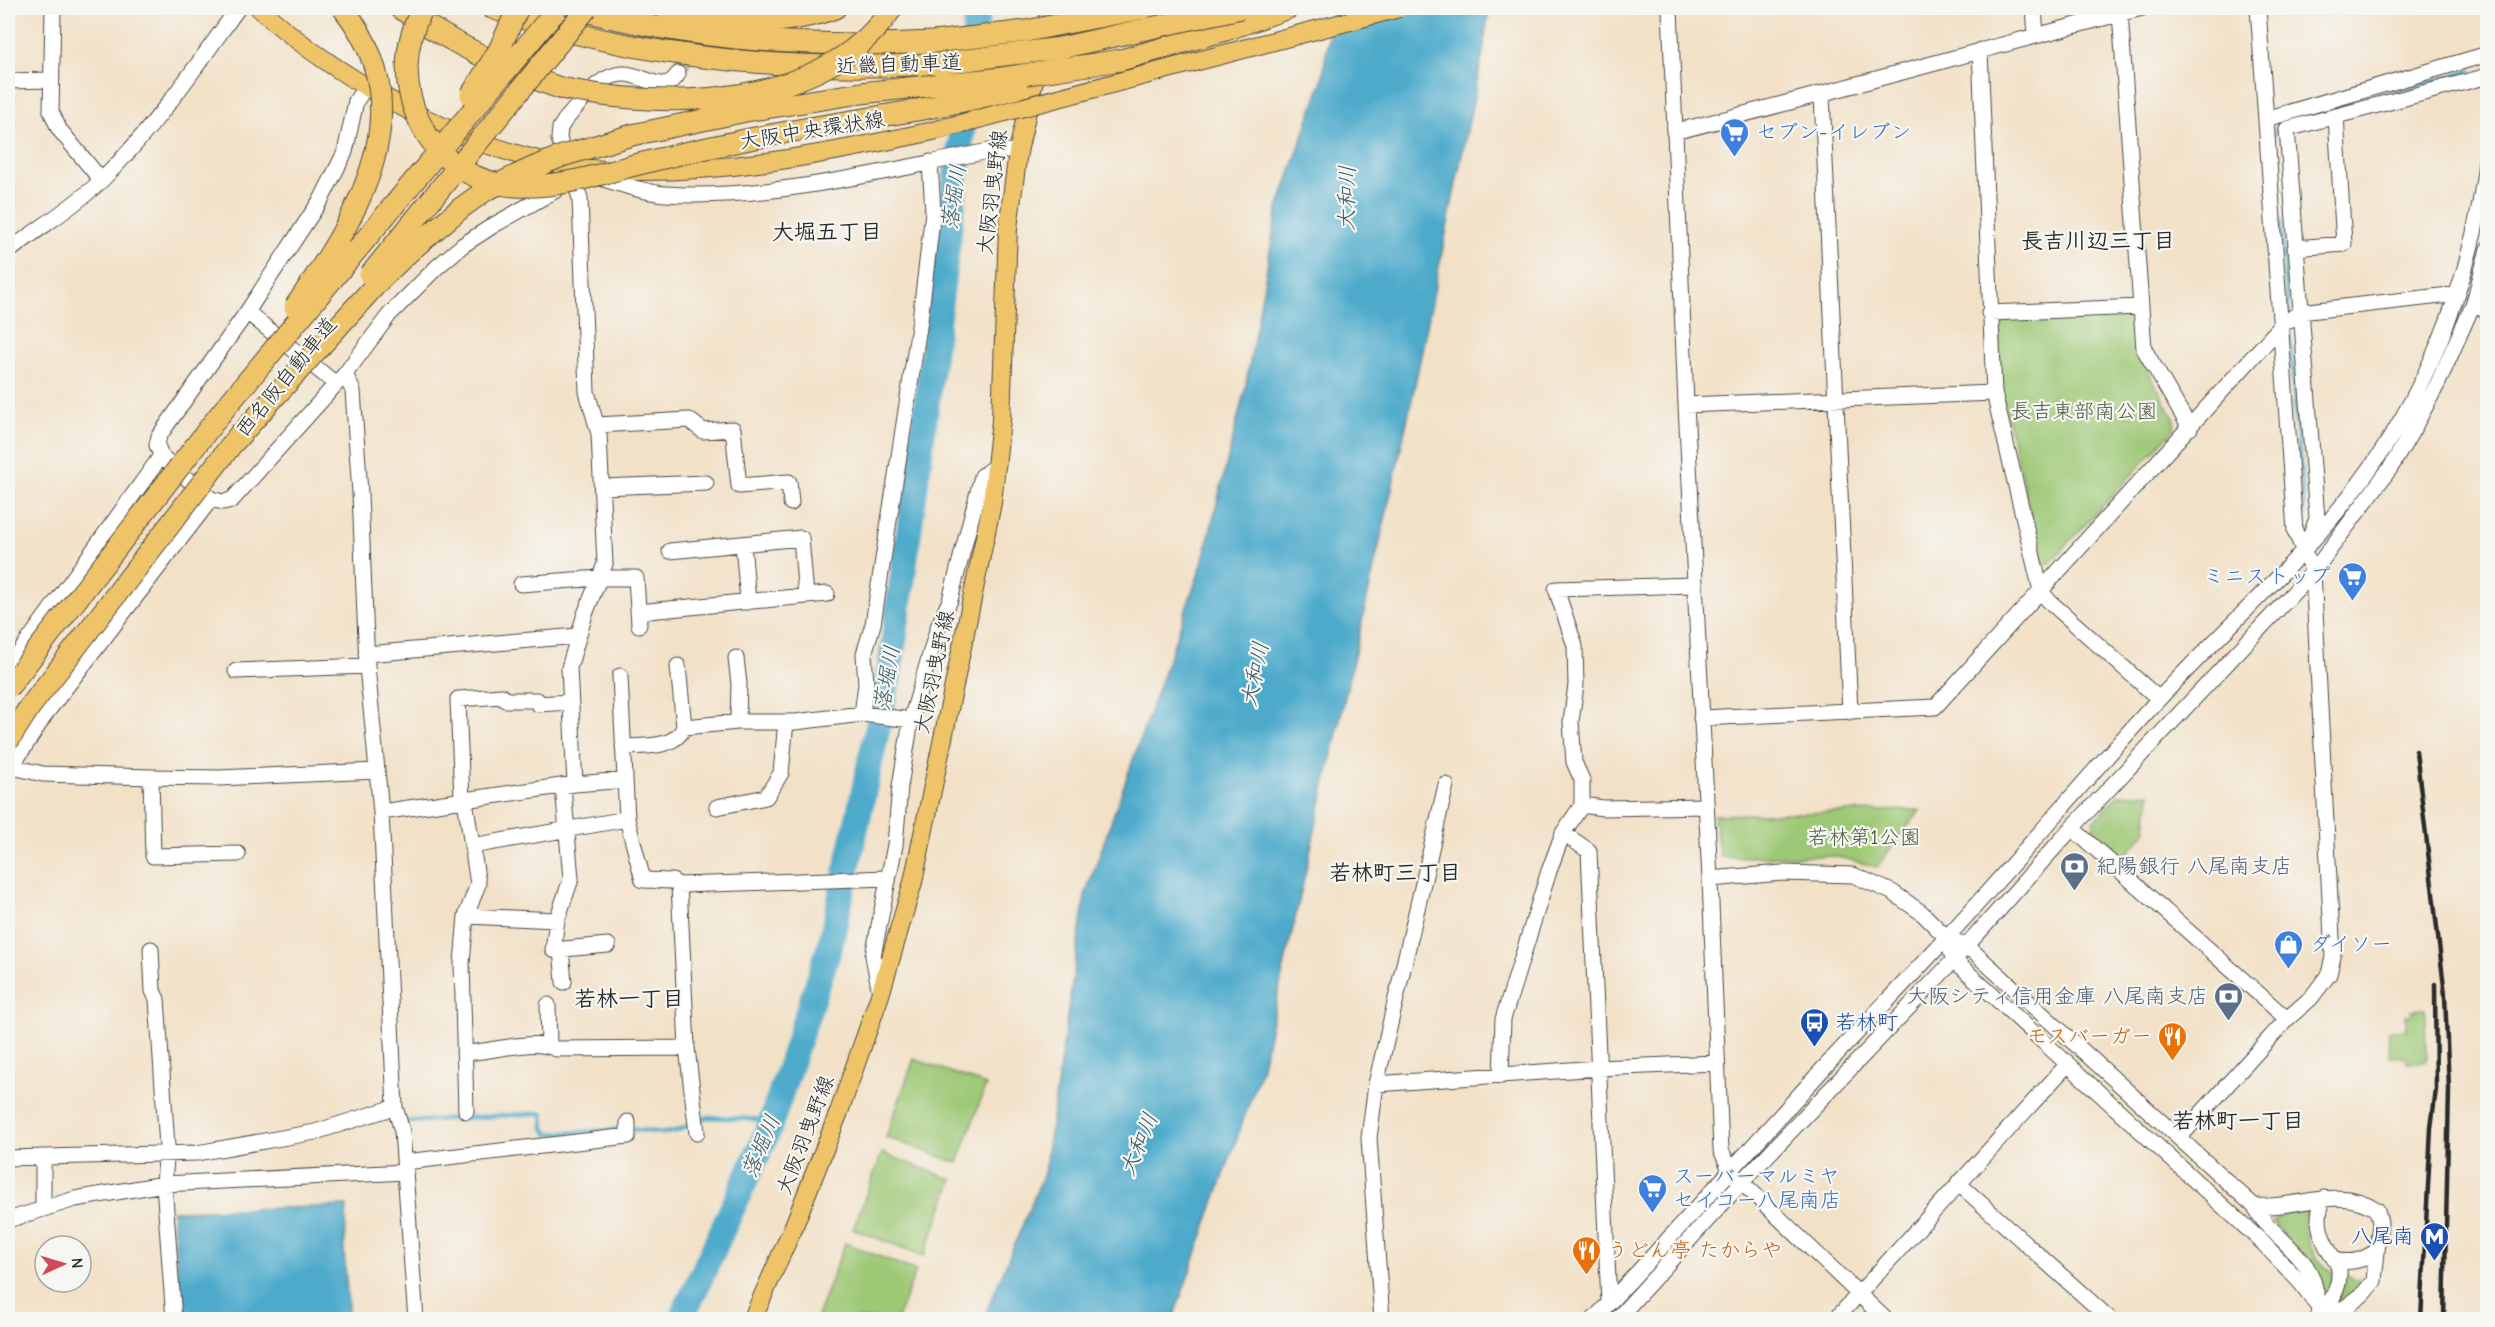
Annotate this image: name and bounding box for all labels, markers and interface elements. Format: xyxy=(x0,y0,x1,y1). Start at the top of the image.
street label: 近畿自動車道 xyxy=(836,50,962,78)
street label: 大阪中央環状線 xyxy=(738,107,886,153)
supermarket icon: セブン-イレブン xyxy=(1719,116,1751,158)
place label: セブン-イレブン xyxy=(1756,120,1911,144)
street label: 大阪羽曳野線 xyxy=(972,128,1012,256)
water label: 落堀川 xyxy=(937,163,971,232)
water label: 大和川 xyxy=(1333,165,1361,231)
district label: 大堀五丁目 xyxy=(772,219,882,245)
district label: 長吉川辺三丁目 xyxy=(2021,228,2175,254)
street label: 西名阪自動車道 xyxy=(230,312,342,442)
park label: 長吉東部南公園 xyxy=(2011,399,2158,423)
supermarket icon: ミニストップ xyxy=(2336,560,2368,602)
place label: ミニストップ xyxy=(2203,564,2331,588)
street label: 大阪羽曳野線 xyxy=(909,608,959,736)
water label: 大和川 xyxy=(1235,639,1275,709)
water label: 落堀川 xyxy=(868,643,906,713)
park label: 若林第1公園 xyxy=(1807,825,1921,849)
bank icon: 紀陽銀行 八尾南支店 xyxy=(2059,850,2091,892)
place label: 紀陽銀行 八尾南支店 xyxy=(2096,854,2292,878)
district label: 若林町三丁目 xyxy=(1329,860,1461,886)
shop icon: ダイソー xyxy=(2273,928,2305,970)
place label: ダイソー xyxy=(2310,932,2392,956)
bank icon: 大阪シティ信用金庫 八尾南支店 xyxy=(2213,980,2245,1022)
place label: 大阪シティ信用金庫 八尾南支店 xyxy=(1907,984,2208,1008)
district label: 若林一丁目 xyxy=(574,986,684,1012)
bus stop icon: 若林町 xyxy=(1798,1006,1830,1048)
place label: 若林町 xyxy=(1835,1010,1898,1034)
restaurant icon: モスバーガー xyxy=(2157,1020,2189,1062)
place label: モスバーガー xyxy=(2026,1024,2152,1048)
street label: 大阪羽曳野線 xyxy=(771,1072,839,1198)
district label: 若林町一丁目 xyxy=(2172,1108,2304,1134)
water label: 大和川 xyxy=(1114,1109,1164,1180)
water label: 落堀川 xyxy=(736,1111,786,1182)
place label: スーバーマルミヤ セイコー八尾南店 xyxy=(1673,1164,1841,1212)
supermarket icon: スーバーマルミヤ セイコー八尾南店 xyxy=(1636,1172,1668,1214)
metro station icon: 八尾南 xyxy=(2419,1220,2451,1262)
place label: 八尾南 xyxy=(2351,1224,2414,1248)
north arrow xyxy=(33,1234,93,1294)
restaurant icon: うどん亭 たからや xyxy=(1570,1234,1602,1276)
place label: うどん亭 たからや xyxy=(1607,1238,1782,1262)
text: N xyxy=(68,1257,86,1269)

